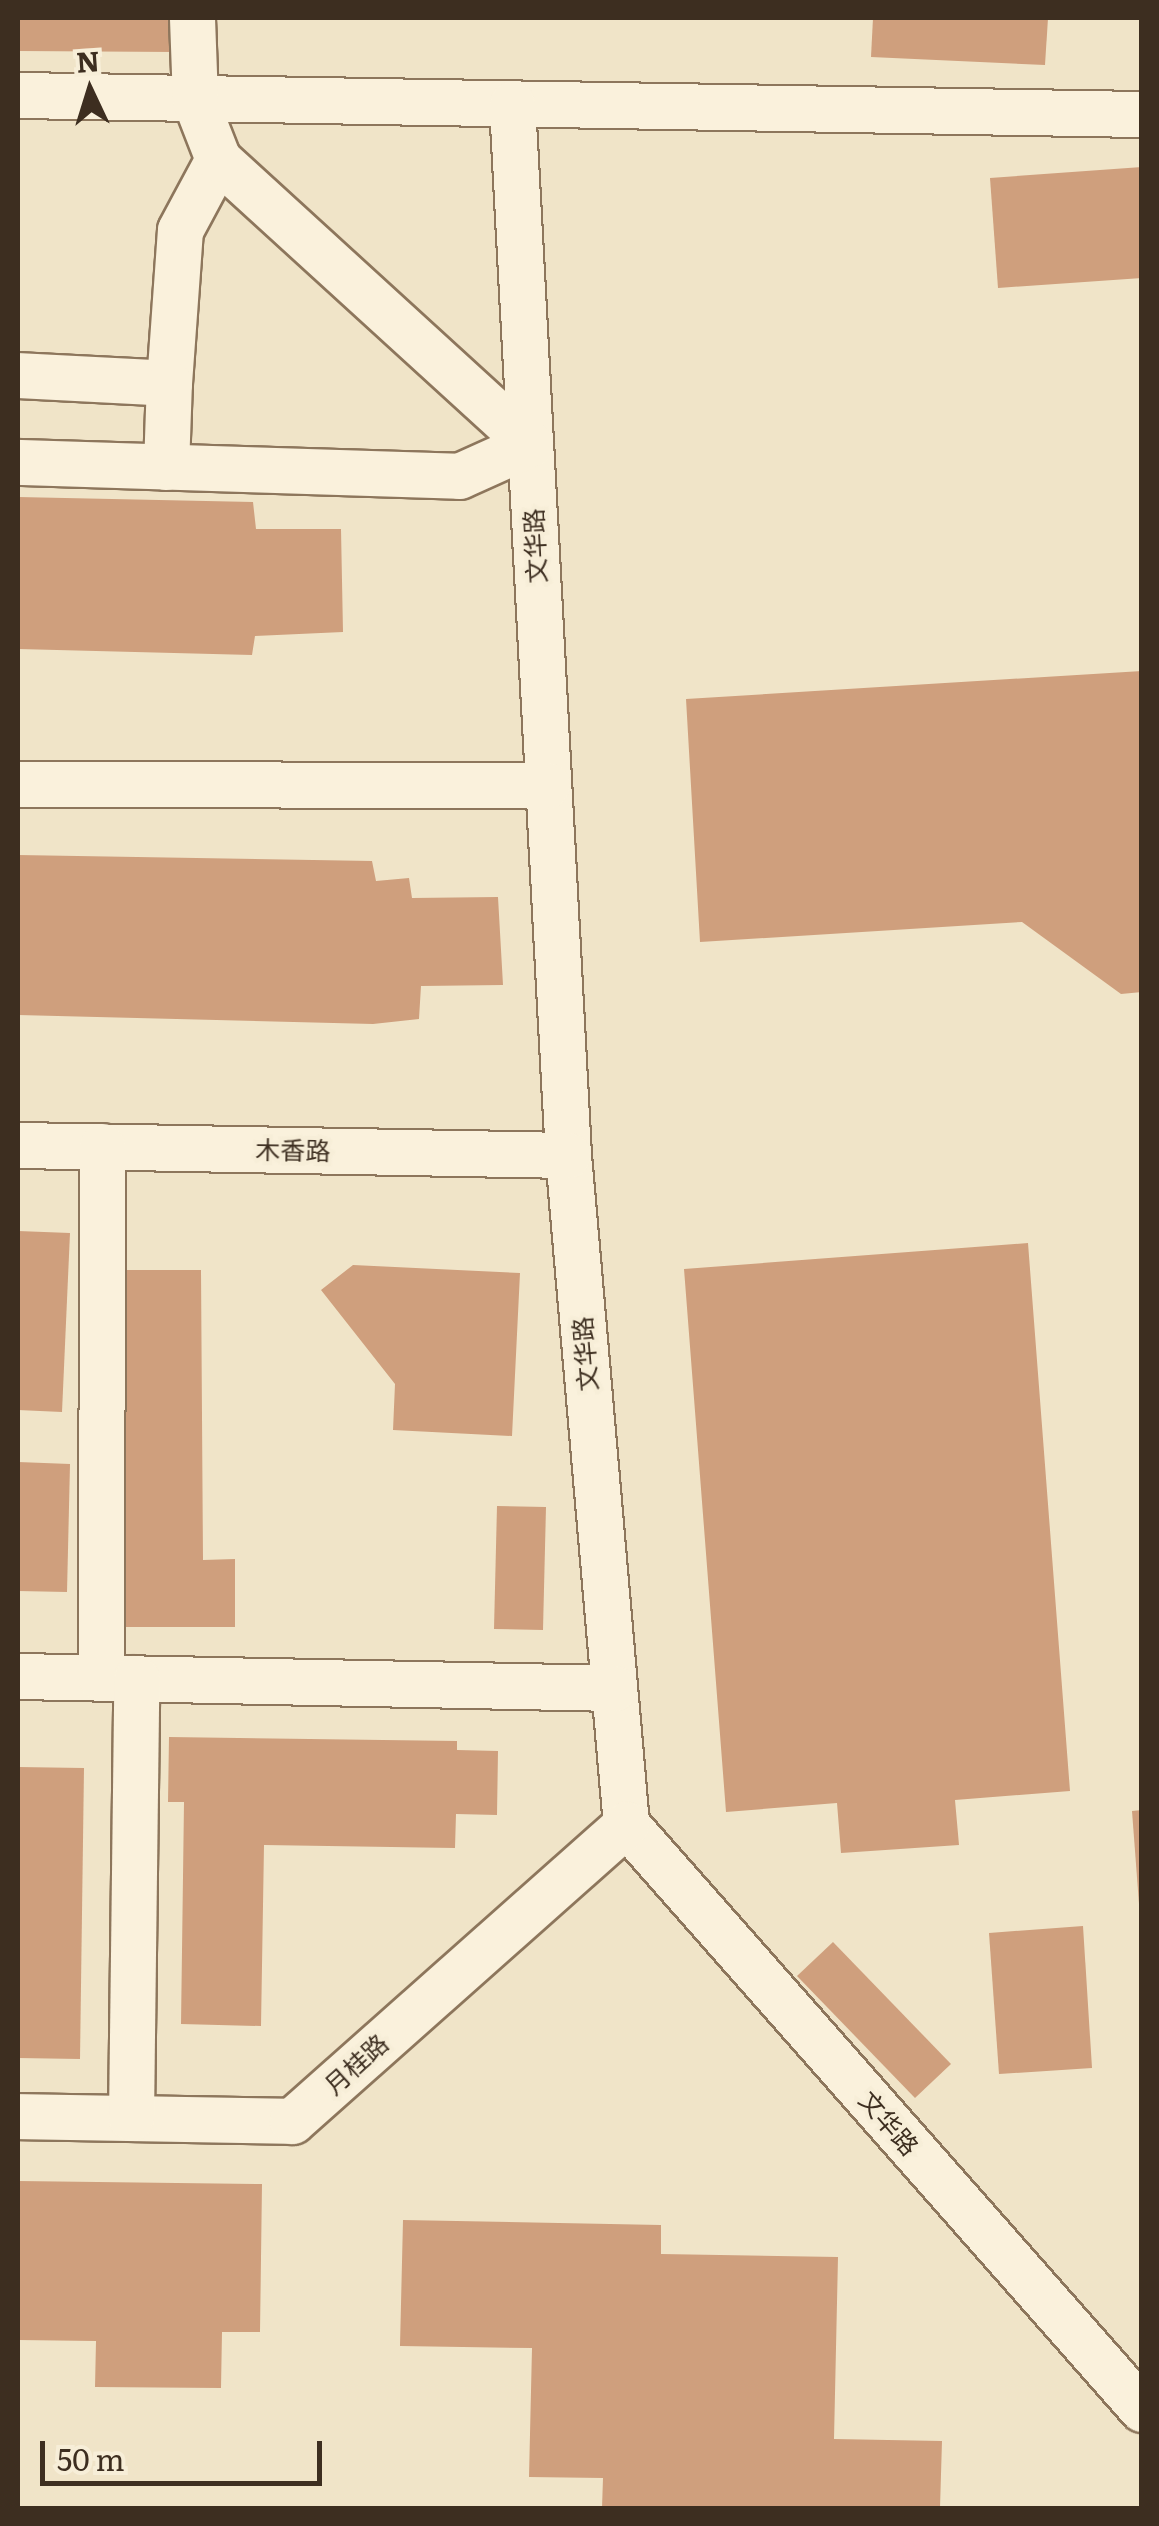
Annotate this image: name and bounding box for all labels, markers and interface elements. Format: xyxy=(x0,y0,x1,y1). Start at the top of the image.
text: N xyxy=(75,38,101,82)
north arrow xyxy=(40,40,140,140)
street label: 文华路 xyxy=(518,508,552,584)
street label: 木香路 xyxy=(255,1134,331,1166)
street label: 文华路 xyxy=(567,1315,603,1393)
street label: 月桂路 xyxy=(318,2028,394,2100)
street label: 文华路 xyxy=(853,2085,925,2161)
scale bar xyxy=(45,2421,328,2483)
text: 50 m xyxy=(57,2436,125,2480)

